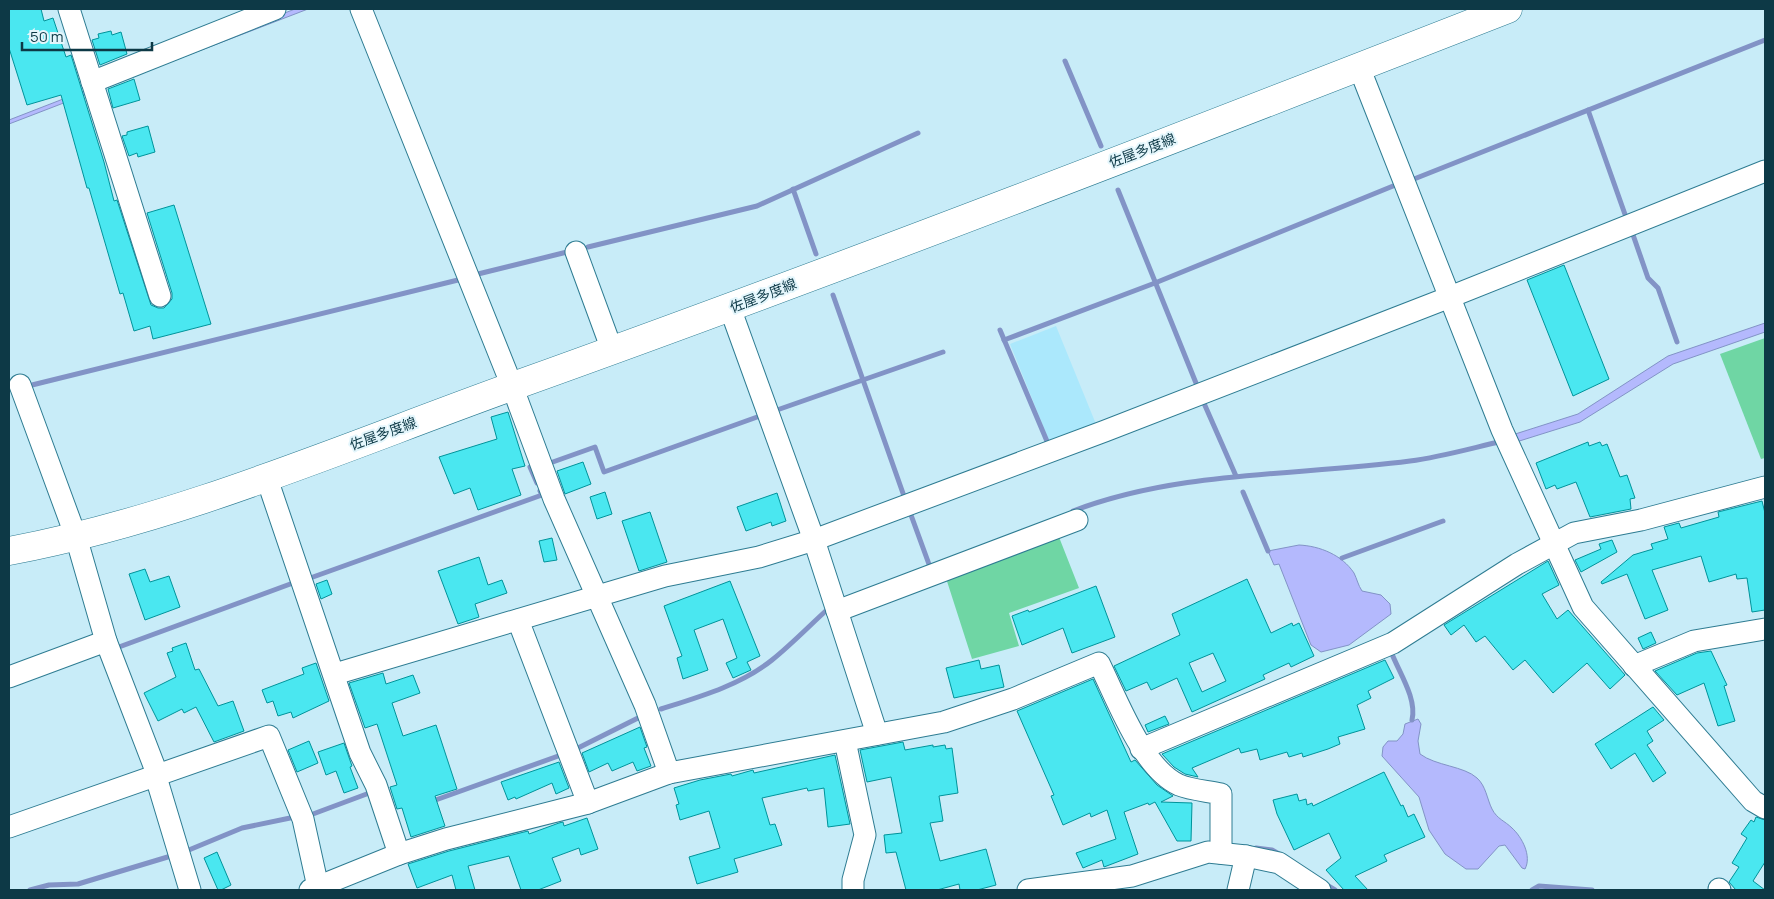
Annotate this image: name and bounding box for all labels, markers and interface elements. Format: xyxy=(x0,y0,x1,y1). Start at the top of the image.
scale bar xyxy=(22,20,152,52)
text: 50 m xyxy=(30,26,64,47)
street label: 佐屋多度線 xyxy=(1106,129,1178,171)
street label: 佐屋多度線 xyxy=(727,274,799,316)
street label: 佐屋多度線 xyxy=(347,412,419,454)

